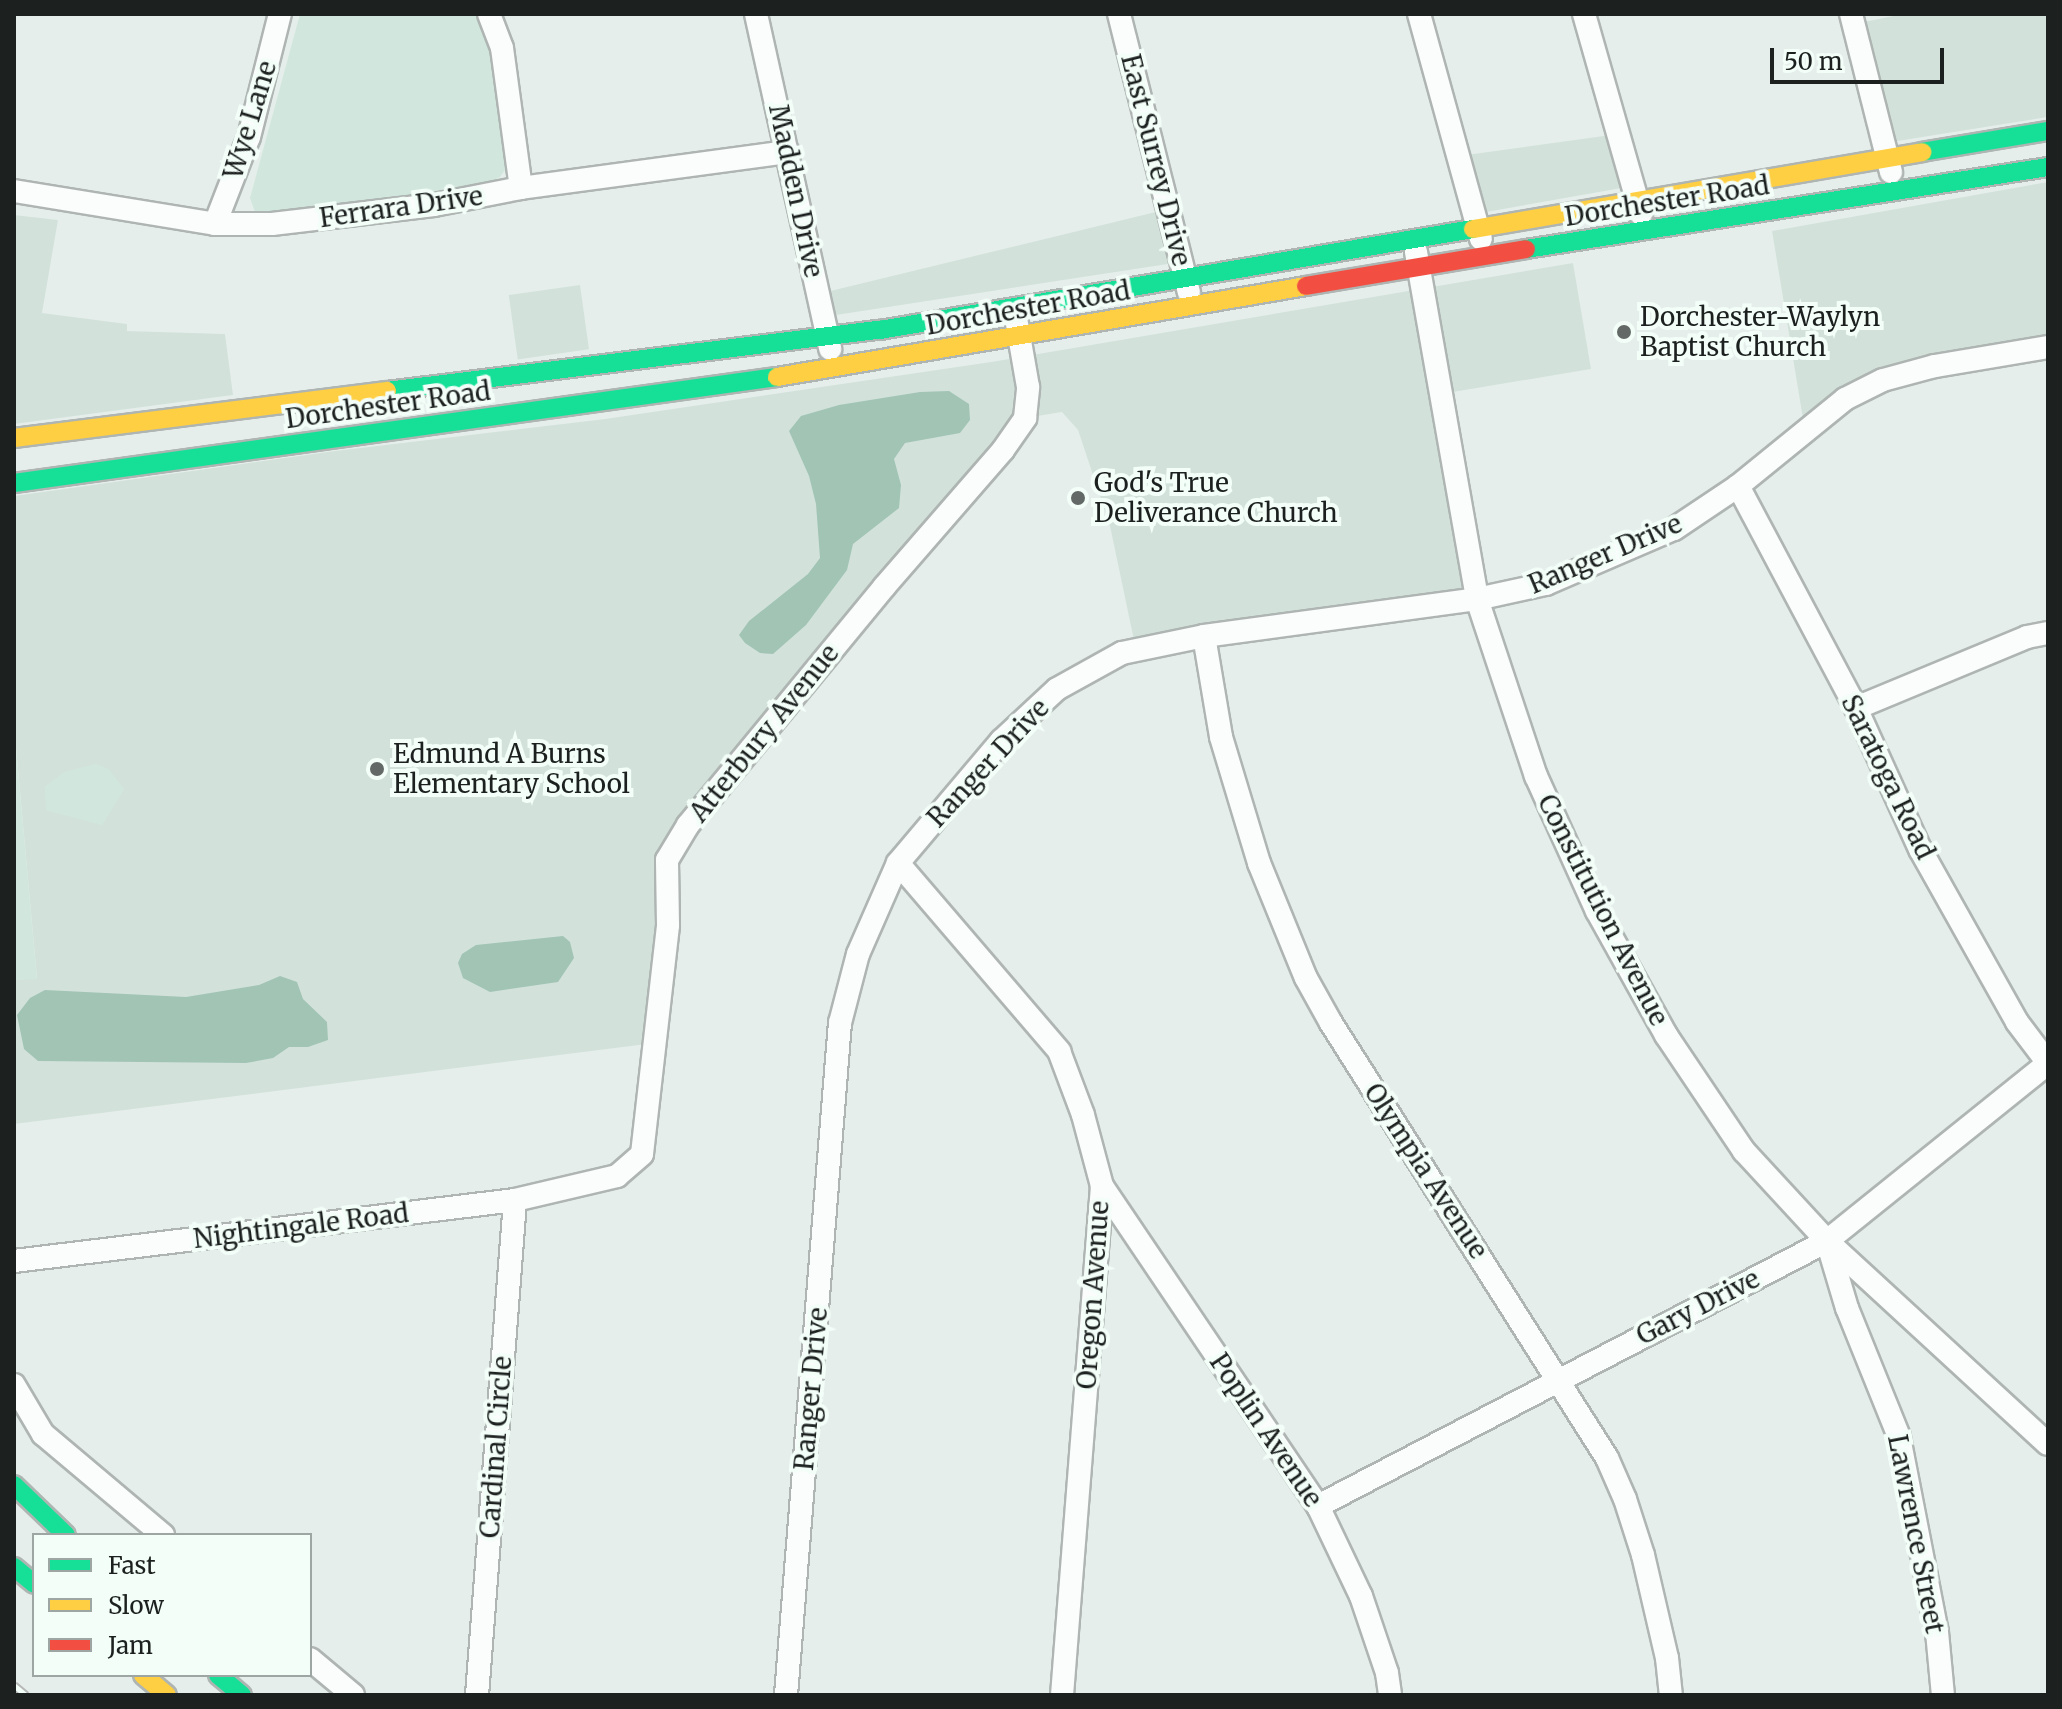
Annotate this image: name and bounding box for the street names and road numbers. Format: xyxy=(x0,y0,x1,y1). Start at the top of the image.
street label: East Surrey Drive xyxy=(1115,51,1197,269)
street label: Wye Lane xyxy=(217,57,283,183)
street label: Madden Drive xyxy=(762,102,830,280)
street label: Dorchester Road xyxy=(1562,169,1772,233)
street label: Ferrara Drive xyxy=(317,180,485,234)
street label: Dorchester Road xyxy=(924,275,1132,341)
street label: Dorchester Road xyxy=(283,375,493,435)
street label: Ranger Drive xyxy=(1524,508,1686,600)
street label: Atterbury Avenue xyxy=(683,638,845,828)
street label: Saratoga Road xyxy=(1835,690,1941,864)
street label: Ranger Drive xyxy=(921,693,1055,833)
street label: Constitution Avenue xyxy=(1531,789,1675,1031)
street label: Olympia Avenue xyxy=(1358,1078,1494,1264)
street label: Nightingale Road xyxy=(192,1197,410,1255)
street label: Oregon Avenue xyxy=(1071,1200,1115,1390)
street label: Gary Drive xyxy=(1631,1263,1765,1351)
street label: Ranger Drive xyxy=(788,1306,834,1472)
street label: Poplin Avenue xyxy=(1203,1347,1329,1513)
street label: Cardinal Circle xyxy=(474,1355,518,1539)
street label: Lawrence Street xyxy=(1881,1432,1951,1636)

